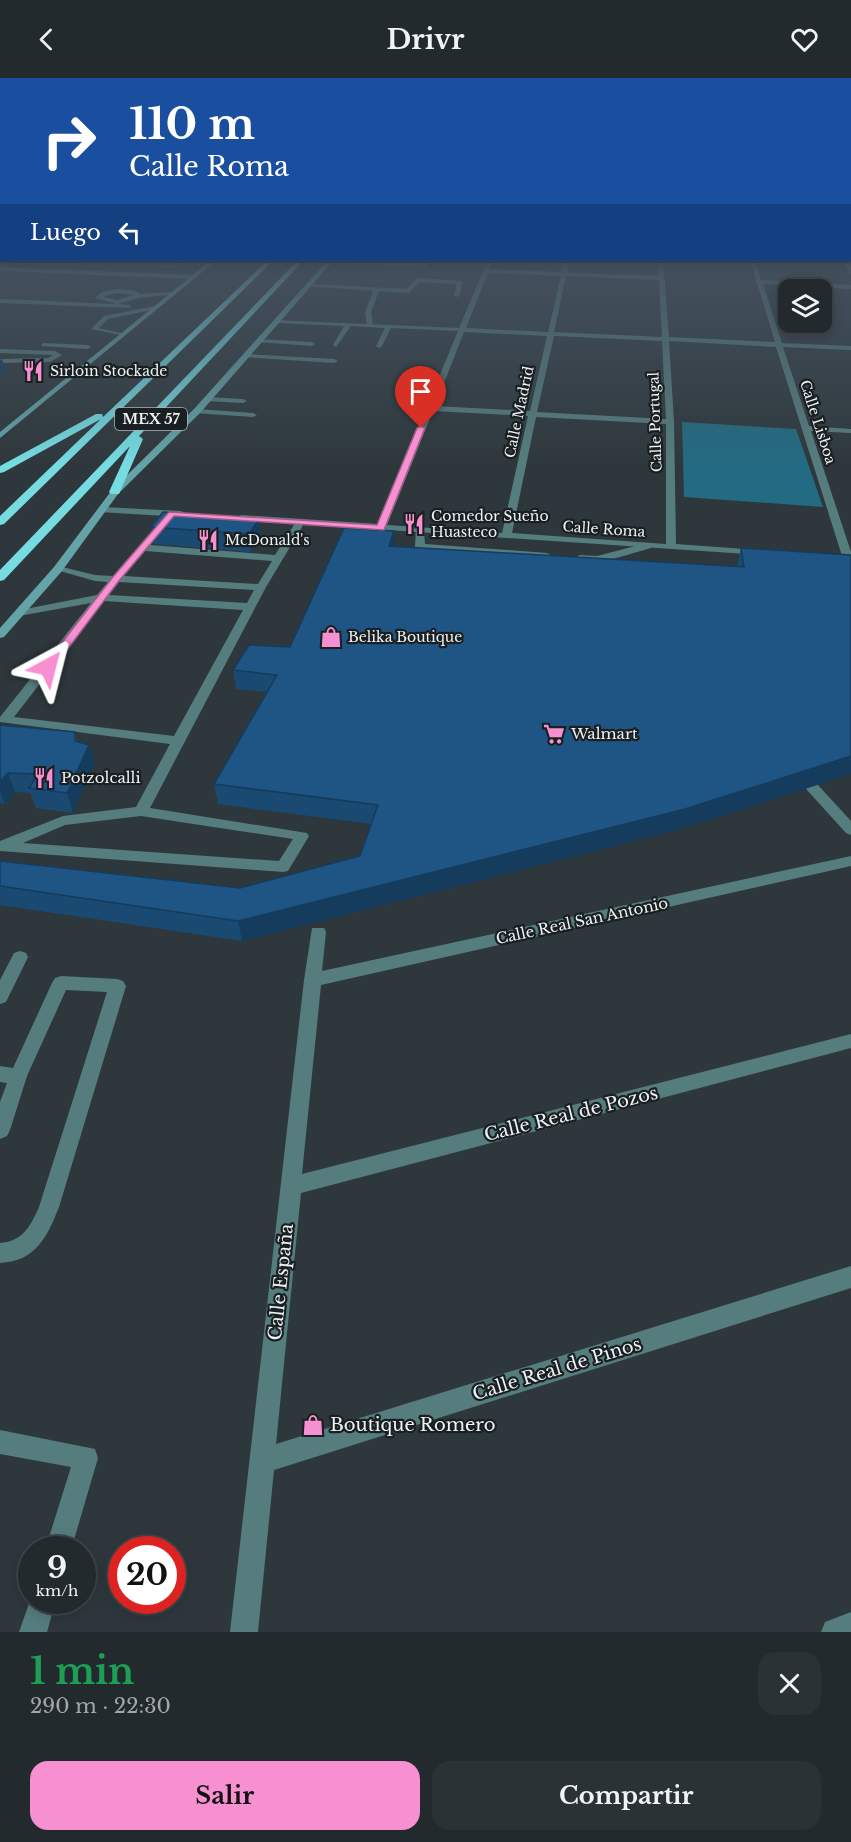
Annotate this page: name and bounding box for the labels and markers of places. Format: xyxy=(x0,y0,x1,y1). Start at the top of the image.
restaurant icon: Sirloin Stockade xyxy=(21,359,45,383)
place label: Sirloin Stockade xyxy=(50,362,167,380)
pin xyxy=(395,366,446,428)
place label: Comedor Sueño Huasteco xyxy=(431,507,549,541)
restaurant icon: Comedor Sueño Huasteco xyxy=(402,512,426,536)
restaurant icon: McDonald's xyxy=(196,528,220,552)
place label: McDonald's xyxy=(225,531,310,549)
shop icon: Belika Boutique xyxy=(319,625,343,649)
place label: Belika Boutique xyxy=(348,628,462,646)
supermarket icon: Walmart xyxy=(542,722,566,746)
place label: Walmart xyxy=(570,724,638,743)
restaurant icon: Potzolcalli xyxy=(32,766,56,790)
place label: Potzolcalli xyxy=(61,768,141,787)
shop icon: Boutique Romero xyxy=(301,1413,325,1437)
place label: Boutique Romero xyxy=(330,1414,495,1436)

